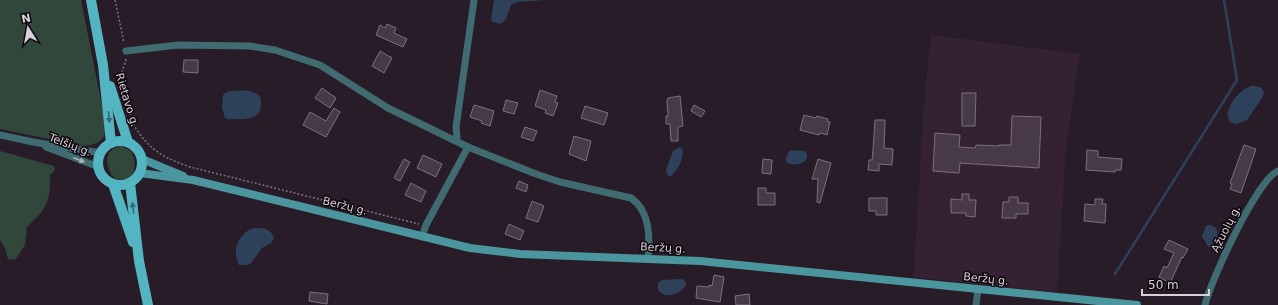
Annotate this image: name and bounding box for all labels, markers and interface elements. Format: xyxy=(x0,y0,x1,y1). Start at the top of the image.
north arrow xyxy=(8,8,48,48)
text: N xyxy=(20,11,32,26)
street label: Rietavo g. xyxy=(113,71,141,129)
one-way arrow xyxy=(105,111,112,123)
street label: Telšių g. xyxy=(46,131,93,159)
one-way arrow xyxy=(73,157,85,163)
street label: Beržų g. xyxy=(321,194,369,218)
one-way arrow xyxy=(130,202,136,214)
street label: Ąžuolų g. xyxy=(1209,203,1243,255)
street label: Beržų g. xyxy=(640,240,686,256)
street label: Beržų g. xyxy=(963,270,1009,288)
scale bar xyxy=(1142,271,1209,297)
text: 50 m xyxy=(1148,278,1179,292)

